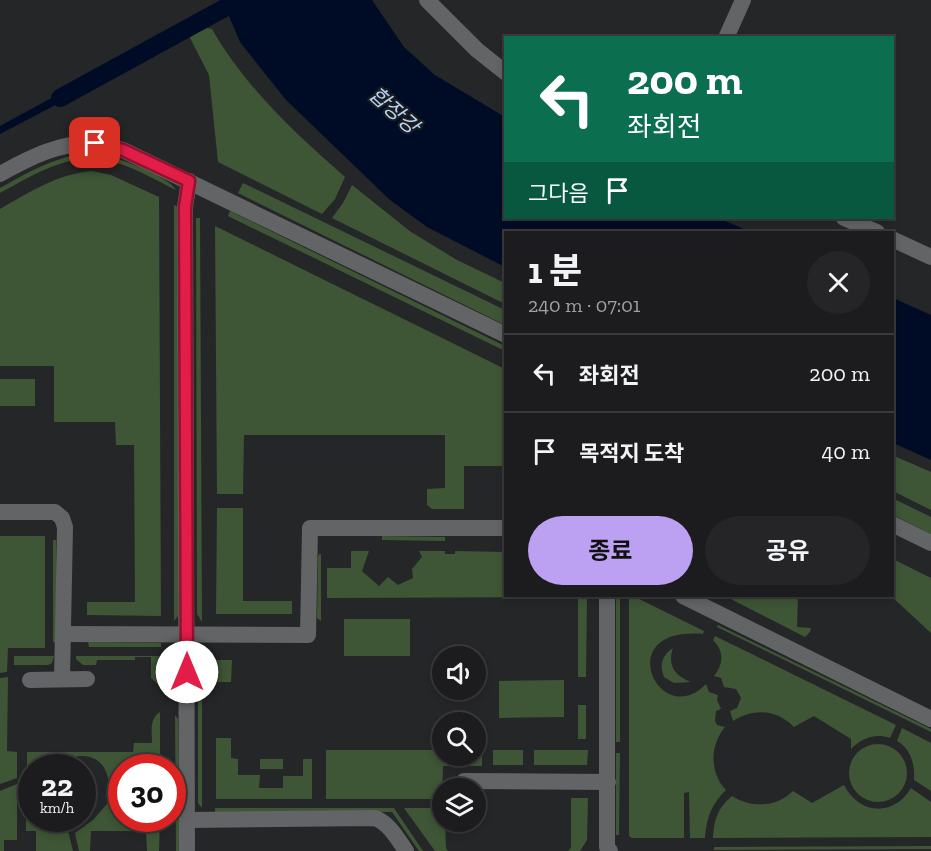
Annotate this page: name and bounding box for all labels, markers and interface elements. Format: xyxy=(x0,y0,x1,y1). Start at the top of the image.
text: 200 m xyxy=(627,54,743,105)
icon: left xyxy=(528,60,606,138)
water label: 합장강 xyxy=(364,81,426,140)
text: 좌회전 xyxy=(627,111,702,143)
pin xyxy=(69,117,120,168)
icon: arrive xyxy=(78,126,111,159)
icon: arrive xyxy=(601,174,634,207)
text: 그다음 xyxy=(528,180,589,207)
text: 1 분 xyxy=(528,249,582,292)
button: close xyxy=(807,251,870,314)
text: 240 m · 07:01 xyxy=(528,293,641,317)
icon: left xyxy=(528,357,561,390)
text: 200 m xyxy=(809,360,870,387)
text: 좌회전 xyxy=(579,362,640,389)
icon: arrive xyxy=(528,435,561,468)
text: 40 m xyxy=(821,438,870,465)
text: 목적지 도착 xyxy=(579,440,684,467)
button: 종료 xyxy=(528,516,693,585)
button: 공유 xyxy=(705,516,870,585)
position arrow xyxy=(155,640,219,704)
map controls xyxy=(432,646,486,832)
button: sound xyxy=(432,646,486,700)
button: search xyxy=(432,712,486,766)
speed limit sign: 30 xyxy=(108,754,186,832)
text: 22 xyxy=(41,768,73,804)
button: layers xyxy=(432,778,486,832)
text: km/h xyxy=(40,799,74,817)

